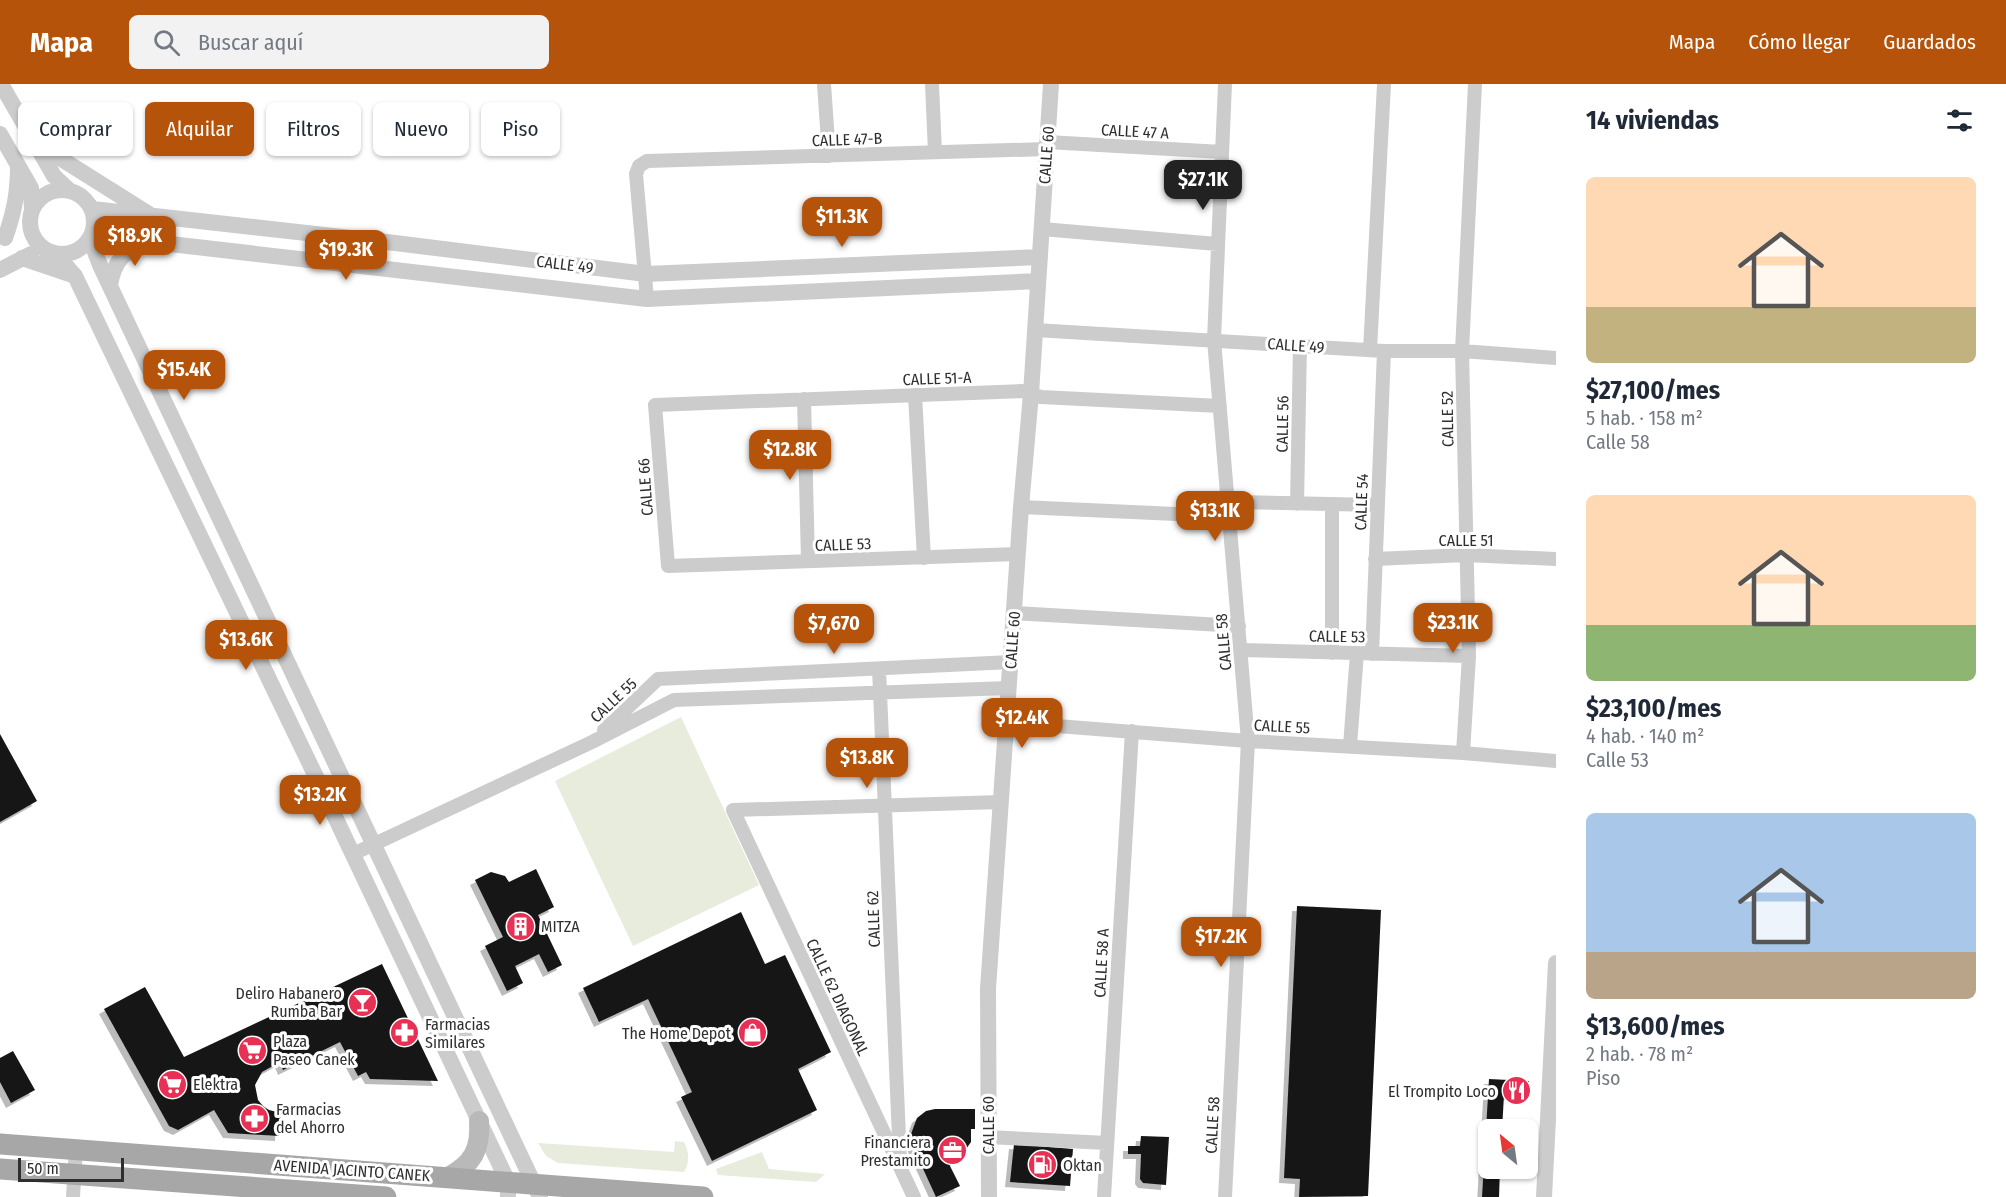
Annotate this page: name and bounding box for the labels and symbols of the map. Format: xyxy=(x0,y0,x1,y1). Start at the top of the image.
street label: CALLE 47 A xyxy=(1100,120,1170,143)
street label: CALLE 60 xyxy=(1035,125,1058,185)
street label: CALLE 47-B xyxy=(811,129,883,150)
pin: $27.1K xyxy=(1154,160,1252,211)
pin: $11.3K xyxy=(793,197,891,248)
pin: $18.9K xyxy=(86,216,184,267)
pin: $19.3K xyxy=(297,230,395,281)
street label: CALLE 49 xyxy=(535,252,595,277)
street label: CALLE 49 xyxy=(1267,334,1325,357)
pin: $15.4K xyxy=(135,350,233,401)
street label: CALLE 51-A xyxy=(902,368,972,389)
street label: CALLE 52 xyxy=(1438,391,1457,447)
street label: CALLE 56 xyxy=(1273,395,1292,453)
pin: $12.8K xyxy=(741,430,839,481)
street label: CALLE 66 xyxy=(634,457,657,516)
street label: CALLE 54 xyxy=(1351,473,1372,531)
pin: $13.1K xyxy=(1166,491,1264,542)
street label: CALLE 51 xyxy=(1439,531,1493,550)
street label: CALLE 53 xyxy=(814,534,872,555)
pin: $23.1K xyxy=(1404,603,1502,654)
pin: $7,670 xyxy=(785,604,883,655)
street label: CALLE 60 xyxy=(1001,610,1024,670)
street label: CALLE 58 xyxy=(1212,613,1235,671)
pin: $13.6K xyxy=(197,620,295,671)
street label: CALLE 53 xyxy=(1309,627,1365,646)
street label: CALLE 55 xyxy=(586,674,641,727)
pin: $12.4K xyxy=(973,698,1071,749)
street label: CALLE 55 xyxy=(1253,716,1311,737)
pin: $13.8K xyxy=(818,738,916,789)
pin: $13.2K xyxy=(271,775,369,826)
street label: CALLE 62 xyxy=(863,890,884,948)
building icon: MITZA xyxy=(504,910,536,942)
place label: MITZA xyxy=(541,917,580,936)
pin: $17.2K xyxy=(1172,917,1270,968)
street label: CALLE 58 A xyxy=(1090,927,1113,998)
street label: CALLE 62 DIAGONAL xyxy=(802,936,873,1059)
place label: Deliro Habanero Rumba Bar xyxy=(236,984,342,1021)
bar icon: Deliro Habanero Rumba Bar xyxy=(347,986,379,1018)
place label: Farmacias Similares xyxy=(425,1015,490,1052)
pharmacy icon: Farmacias Similares xyxy=(388,1017,420,1049)
shop icon: The Home Depot xyxy=(736,1017,768,1049)
place label: The Home Depot xyxy=(622,1024,732,1043)
place label: Plaza Paseo Canek xyxy=(273,1032,355,1069)
supermarket icon: Plaza Paseo Canek xyxy=(236,1034,268,1066)
supermarket icon: Elektra xyxy=(156,1068,188,1100)
place label: Elektra xyxy=(193,1075,238,1094)
restaurant icon: El Trompito Loco xyxy=(1501,1075,1533,1107)
place label: El Trompito Loco xyxy=(1388,1082,1496,1101)
street label: CALLE 60 xyxy=(979,1096,998,1154)
street label: CALLE 58 xyxy=(1202,1096,1223,1154)
place label: Farmacias del Ahorro xyxy=(276,1100,345,1137)
pharmacy icon: Farmacias del Ahorro xyxy=(239,1102,271,1134)
north arrow xyxy=(1478,1119,1538,1179)
place label: Financiera Prestamito xyxy=(860,1133,931,1170)
office icon: Financiera Prestamito xyxy=(936,1135,968,1167)
fuel station icon: Oktan xyxy=(1026,1149,1058,1181)
scale bar xyxy=(18,1155,124,1182)
street label: AVENIDA JACINTO CANEK xyxy=(273,1156,431,1185)
place label: Oktan xyxy=(1063,1156,1102,1175)

